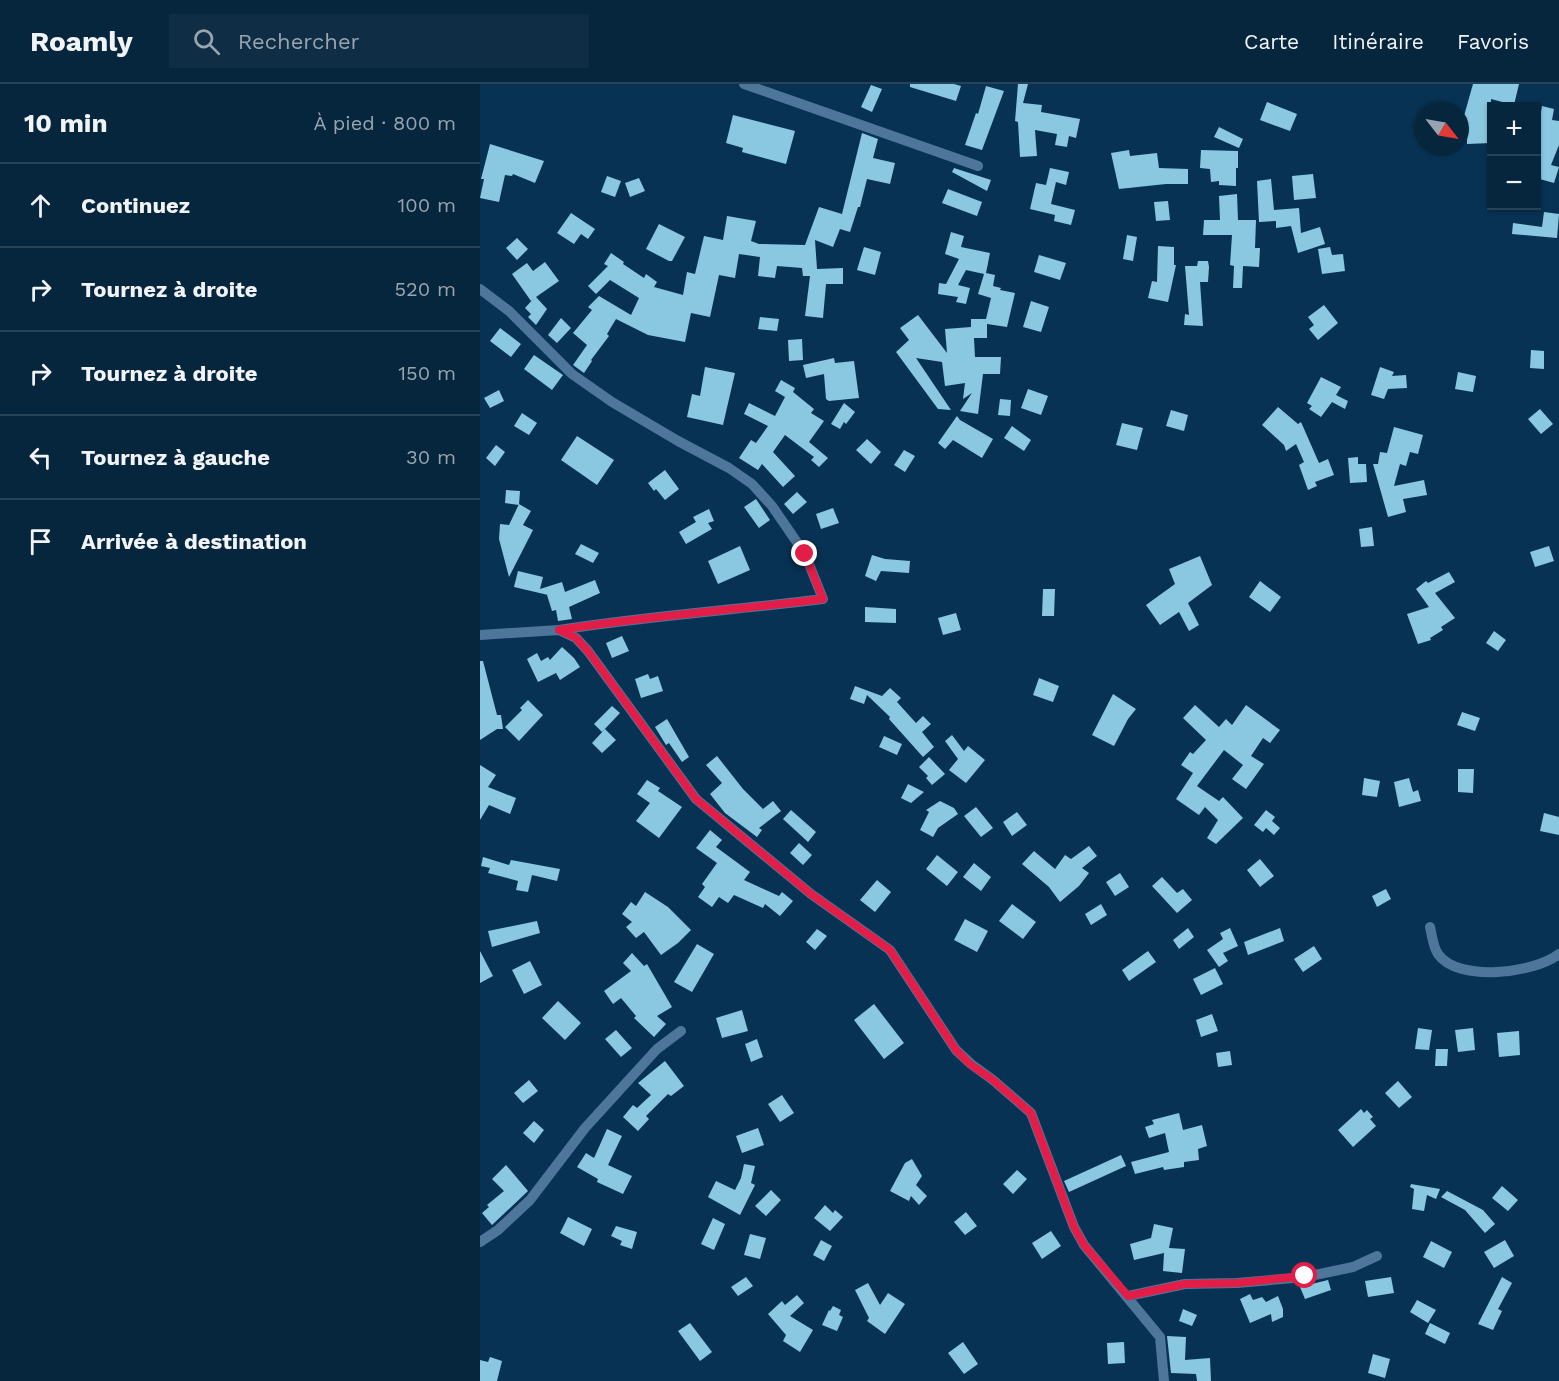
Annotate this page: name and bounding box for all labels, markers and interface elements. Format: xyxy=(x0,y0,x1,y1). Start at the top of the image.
search box xyxy=(169,14,589,68)
text: Roamly xyxy=(30,25,133,58)
icon: search xyxy=(190,25,223,58)
text: Rechercher xyxy=(238,29,360,54)
text: Carte xyxy=(1244,29,1299,54)
text: Itinéraire xyxy=(1332,29,1424,54)
text: Favoris xyxy=(1457,29,1529,54)
north arrow xyxy=(1415,102,1469,156)
map controls xyxy=(1487,102,1541,210)
button: + xyxy=(1487,102,1541,156)
text: 10 min xyxy=(24,108,108,138)
text: À pied · 800 m xyxy=(314,111,456,135)
button: − xyxy=(1487,156,1541,210)
icon: ahead xyxy=(24,189,57,222)
text: Continuez xyxy=(81,193,190,218)
text: 100 m xyxy=(397,193,456,217)
icon: right xyxy=(24,273,57,306)
text: Tournez à droite xyxy=(81,277,258,302)
text: 520 m xyxy=(394,277,456,301)
icon: right xyxy=(24,357,57,390)
text: Tournez à droite xyxy=(81,361,258,386)
text: 150 m xyxy=(398,361,456,385)
icon: left xyxy=(24,441,57,474)
text: Tournez à gauche xyxy=(81,445,270,470)
text: 30 m xyxy=(406,445,456,469)
icon: arrive xyxy=(24,525,57,558)
text: Arrivée à destination xyxy=(81,529,307,554)
route end xyxy=(791,540,817,566)
route start xyxy=(1291,1262,1317,1288)

